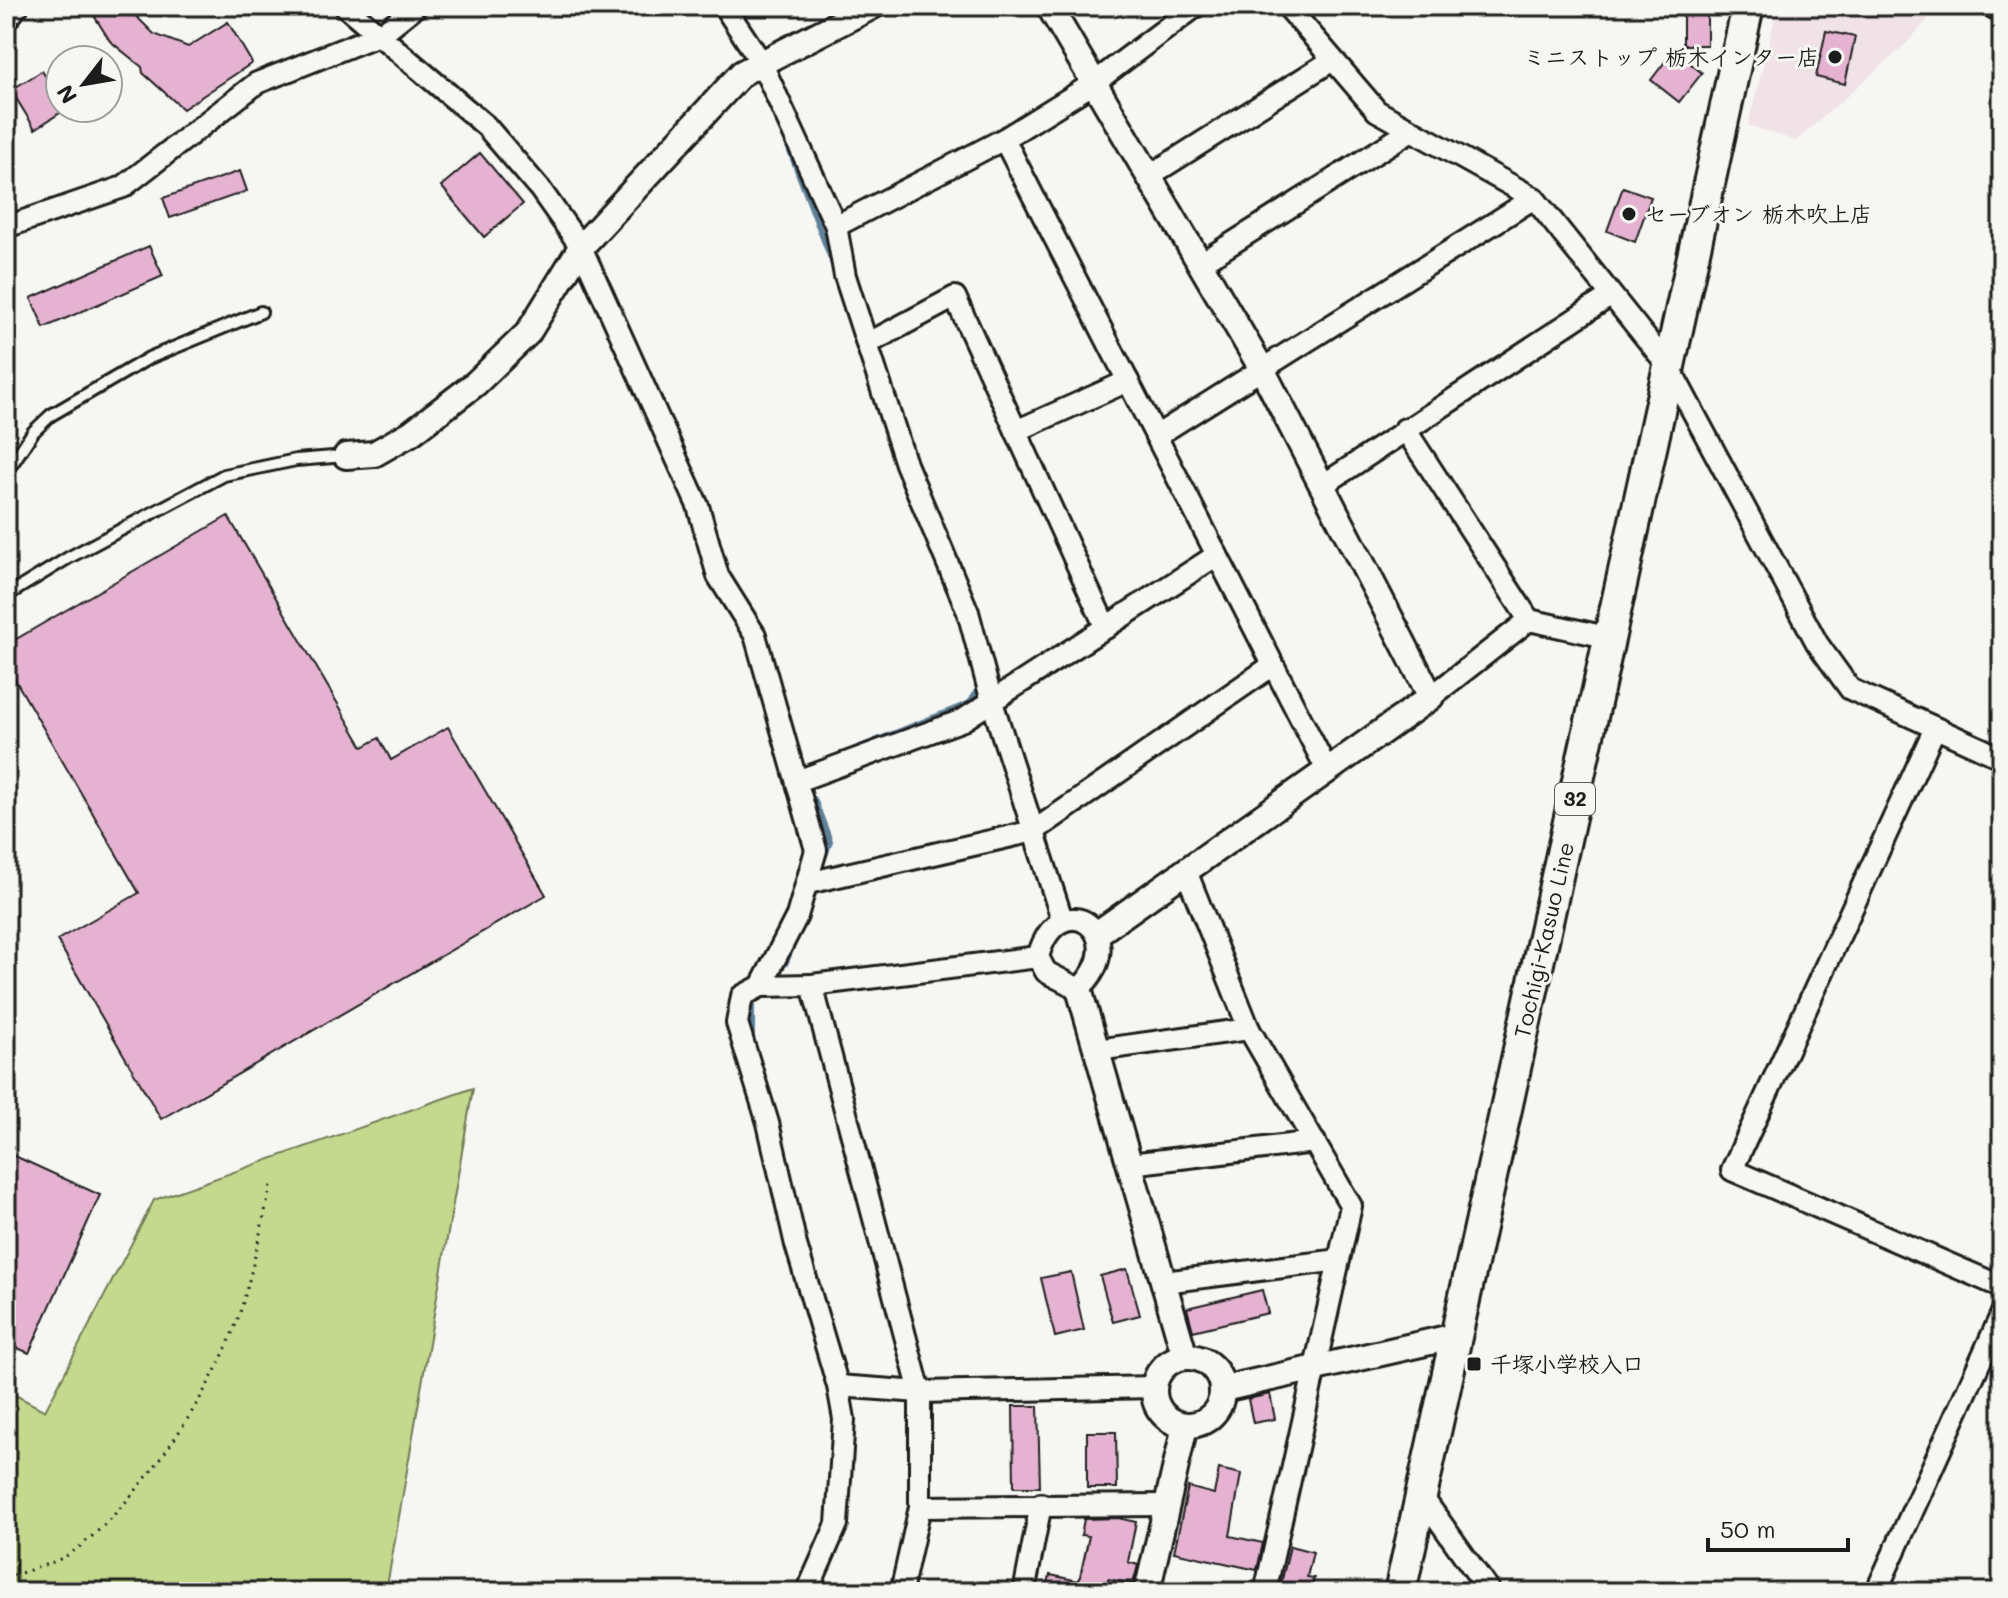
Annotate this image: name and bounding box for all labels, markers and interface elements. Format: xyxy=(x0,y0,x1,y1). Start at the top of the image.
place label: ミニストップ 栃木インター店 xyxy=(1523,42,1819,71)
north arrow xyxy=(44,44,124,124)
marker: ミニストップ 栃木インター店 xyxy=(1826,48,1844,66)
text: N xyxy=(50,80,83,109)
place label: セーブオン 栃木吹上店 xyxy=(1645,199,1872,228)
marker: セーブオン 栃木吹上店 xyxy=(1620,205,1638,223)
road number: 32 xyxy=(1555,783,1595,815)
street label: Tochigi-Kasuo Line xyxy=(1507,839,1580,1041)
place label: 千塚小学校入口 xyxy=(1490,1349,1644,1378)
marker: 千塚小学校入口 xyxy=(1465,1355,1483,1373)
scale bar xyxy=(1708,1502,1848,1552)
text: 50 m xyxy=(1720,1513,1776,1544)

